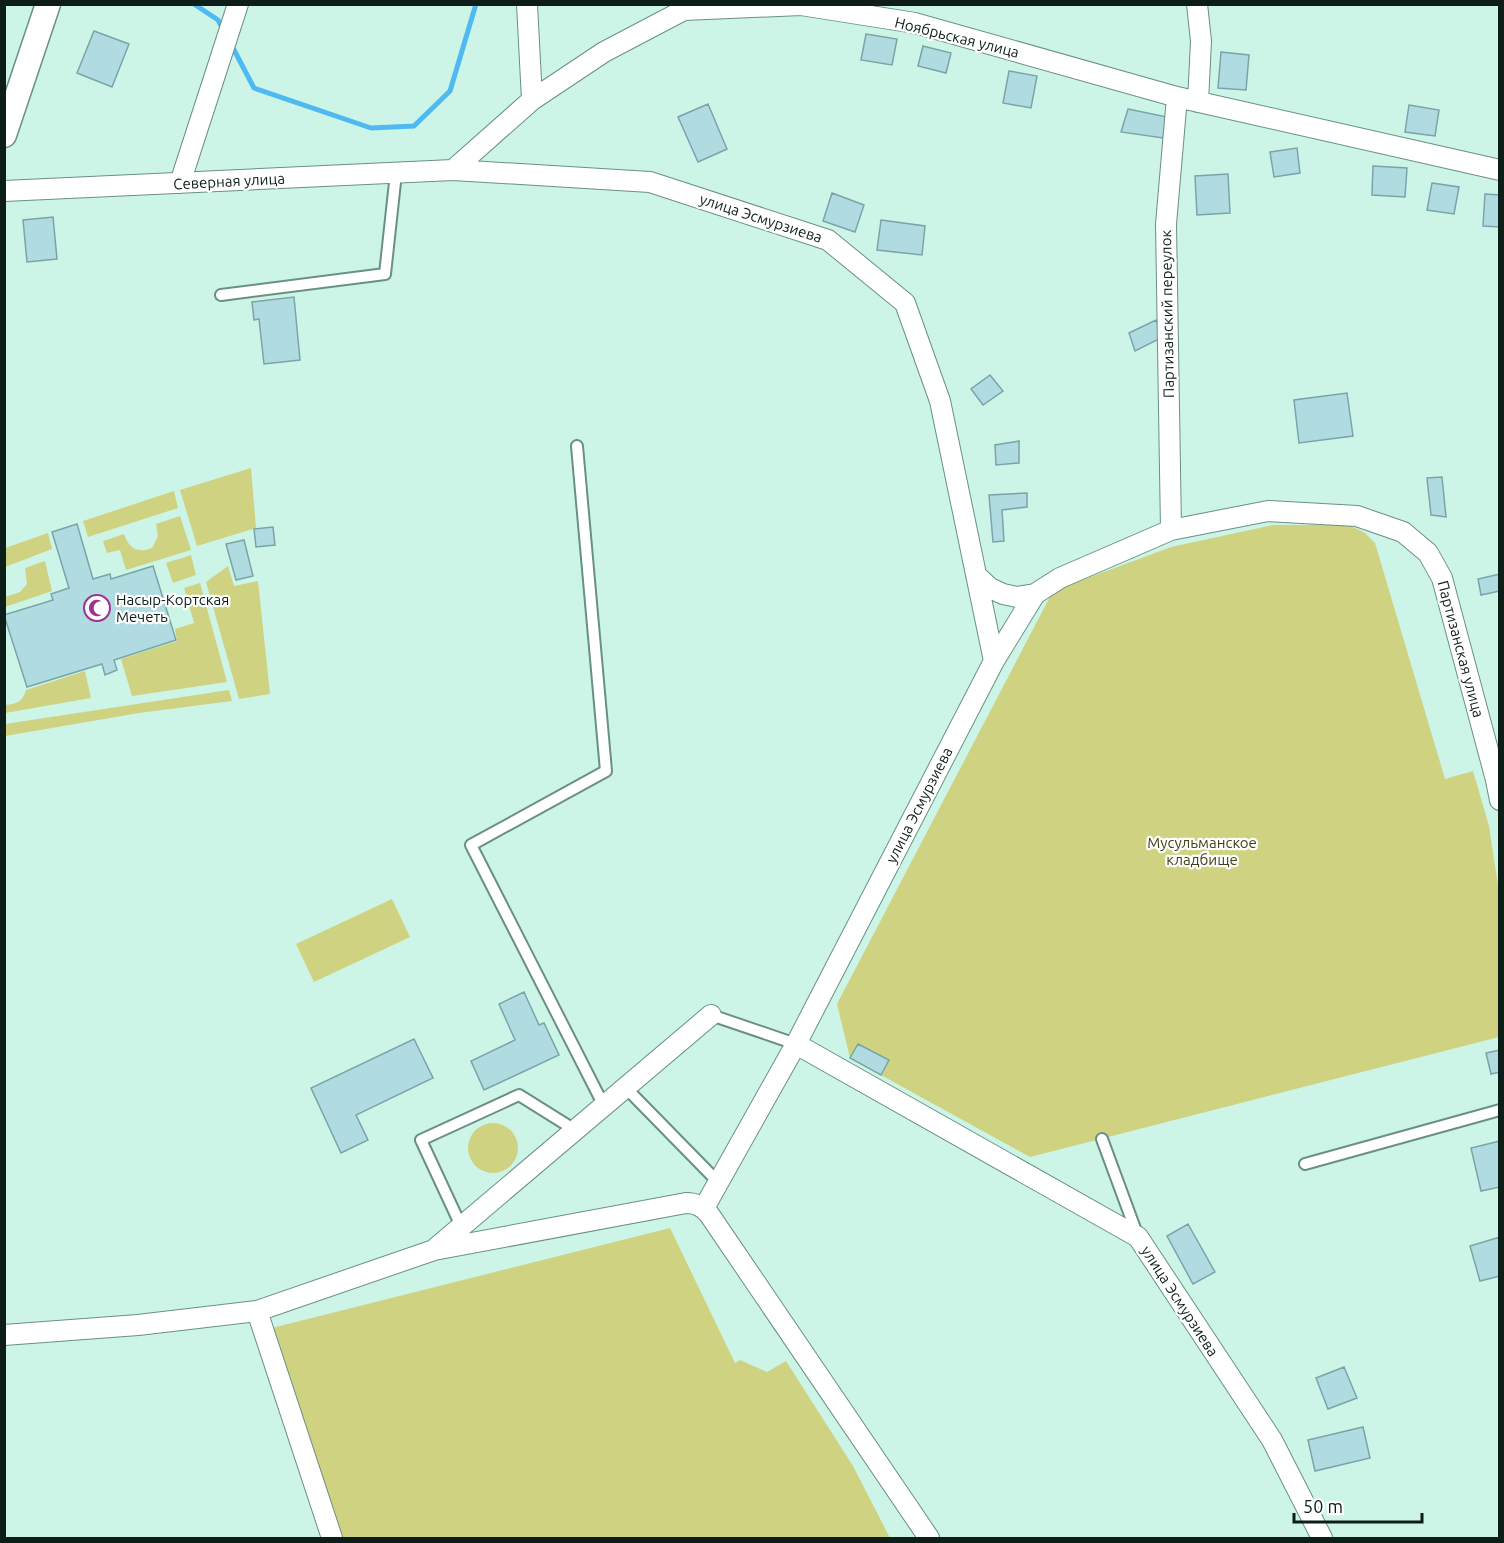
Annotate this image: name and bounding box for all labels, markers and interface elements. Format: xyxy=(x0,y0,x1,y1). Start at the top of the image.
street label: Ноябрьская улица xyxy=(893,13,1021,61)
street label: Северная улица xyxy=(173,170,285,192)
street label: улица Эсмурзиева xyxy=(698,190,824,246)
street label: Партизанский переулок xyxy=(1157,230,1177,398)
street label: Партизанская улица xyxy=(1435,579,1487,719)
place label: Насыр-Кортская Мечеть xyxy=(116,591,229,625)
mosque icon: Насыр-Кортская Мечеть xyxy=(82,593,112,623)
street label: улица Эсмурзиева xyxy=(882,744,956,866)
park label: Мусульманское кладбище xyxy=(1147,834,1257,868)
street label: улица Эсмурзиева xyxy=(1138,1243,1222,1359)
scale bar xyxy=(1294,1486,1422,1524)
text: 50 m xyxy=(1303,1496,1343,1516)

